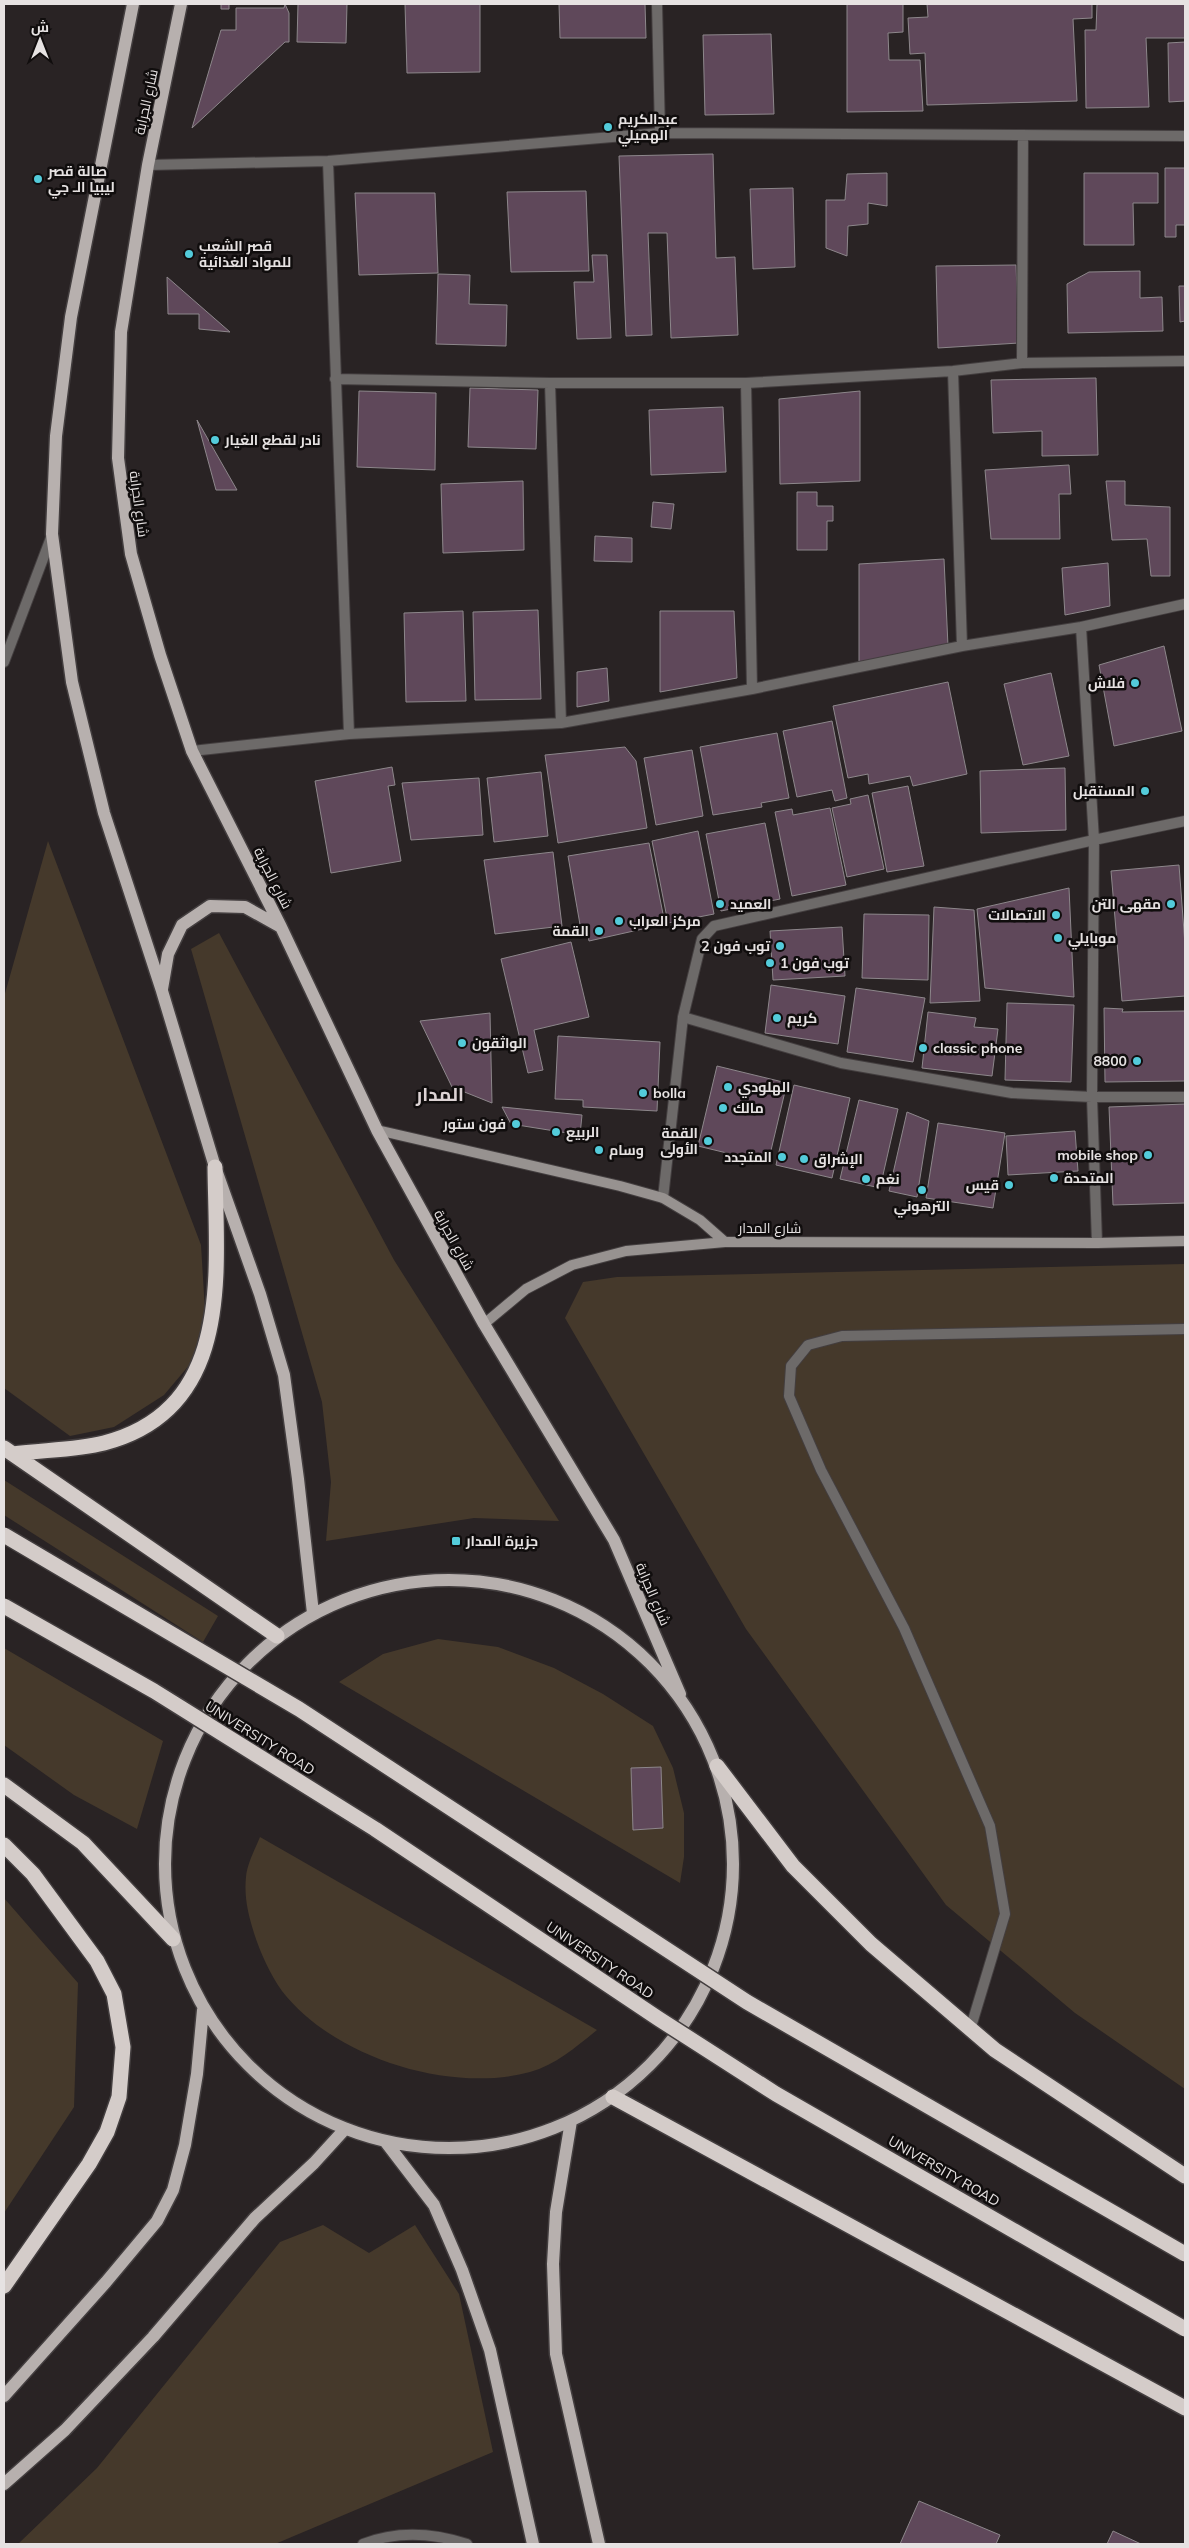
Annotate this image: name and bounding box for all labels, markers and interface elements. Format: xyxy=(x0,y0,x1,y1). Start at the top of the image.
north arrow xyxy=(15,15,65,65)
text: ش xyxy=(31,18,49,36)
street label: شارع الجرابة xyxy=(130,68,162,136)
place label: عبدالكريم الهميلي xyxy=(618,110,678,147)
marker: عبدالكريم الهميلي xyxy=(602,121,614,133)
place label: صالة قصر ليبيا الـ جي xyxy=(47,162,115,199)
marker: صالة قصر ليبيا الـ جي xyxy=(32,173,44,185)
place label: قصر الشعب للمواد الغذائية xyxy=(199,237,291,271)
marker: قصر الشعب للمواد الغذائية xyxy=(183,248,195,260)
place label: نادر لقطع الغيار xyxy=(224,431,321,450)
marker: نادر لقطع الغيار xyxy=(209,434,221,446)
street label: شارع الجرابة xyxy=(125,470,153,538)
place label: فلاش xyxy=(1088,674,1125,692)
marker: فلاش xyxy=(1129,677,1141,689)
place label: المستقبل xyxy=(1073,782,1135,800)
marker: المستقبل xyxy=(1139,785,1151,797)
street label: شارع الجرابة xyxy=(250,844,296,912)
place label: العميد xyxy=(730,895,771,913)
place label: مقهى التن xyxy=(1092,895,1161,913)
marker: العميد xyxy=(714,898,726,910)
marker: مقهى التن xyxy=(1165,898,1177,910)
place label: الاتصالات xyxy=(988,906,1046,924)
marker: الاتصالات xyxy=(1050,909,1062,921)
place label: مركز العراب xyxy=(629,912,701,930)
marker: مركز العراب xyxy=(613,915,625,927)
place label: القمة xyxy=(552,922,589,940)
marker: القمة xyxy=(593,925,605,937)
place label: موبايلي xyxy=(1068,929,1116,950)
marker: موبايلي xyxy=(1052,932,1064,944)
place label: توب فون 2 xyxy=(701,937,771,955)
marker: توب فون 2 xyxy=(774,940,786,952)
place label: توب فون 1 xyxy=(780,954,850,972)
marker: توب فون 1 xyxy=(764,957,776,969)
place label: كريم xyxy=(787,1009,817,1028)
marker: كريم xyxy=(771,1012,783,1024)
place label: الواثقون xyxy=(472,1034,527,1052)
marker: الواثقون xyxy=(456,1037,468,1049)
place label: classic phone xyxy=(933,1039,1023,1057)
marker: classic phone xyxy=(917,1042,929,1054)
place label: 8800 xyxy=(1093,1052,1127,1070)
marker: 8800 xyxy=(1131,1055,1143,1067)
place label: الهلودي xyxy=(738,1078,790,1098)
marker: الهلودي xyxy=(722,1081,734,1093)
district label: المدار xyxy=(415,1082,464,1106)
place label: bolla xyxy=(653,1084,686,1102)
marker: bolla xyxy=(637,1087,649,1099)
place label: مالك xyxy=(733,1099,764,1117)
marker: مالك xyxy=(717,1102,729,1114)
place label: فون ستور xyxy=(442,1115,506,1133)
marker: فون ستور xyxy=(510,1118,522,1130)
place label: الربيع xyxy=(566,1123,599,1142)
place label: القمة الأولى xyxy=(660,1124,698,1158)
marker: الربيع xyxy=(550,1126,562,1138)
marker: القمة الأولى xyxy=(702,1135,714,1147)
place label: وسام xyxy=(609,1141,644,1160)
marker: وسام xyxy=(593,1144,605,1156)
place label: mobile shop xyxy=(1057,1146,1138,1164)
place label: المتجدد xyxy=(724,1148,772,1166)
marker: mobile shop xyxy=(1142,1149,1154,1161)
place label: الإشراق xyxy=(814,1150,863,1169)
marker: المتجدد xyxy=(776,1151,788,1163)
marker: الإشراق xyxy=(798,1153,810,1165)
place label: المتحدة xyxy=(1064,1169,1114,1187)
place label: نغم xyxy=(876,1170,900,1189)
marker: المتحدة xyxy=(1048,1172,1060,1184)
marker: نغم xyxy=(860,1173,872,1185)
place label: قيس xyxy=(966,1176,999,1194)
marker: قيس xyxy=(1003,1179,1015,1191)
marker: الترهوني xyxy=(916,1184,928,1196)
place label: الترهوني xyxy=(894,1197,950,1218)
street label: شارع الجرابة xyxy=(430,1206,478,1274)
street label: شارع المدار xyxy=(738,1219,801,1237)
place label: جزيرة المدار xyxy=(465,1532,538,1550)
marker: جزيرة المدار xyxy=(450,1535,462,1547)
street label: شارع الجرابة xyxy=(632,1560,674,1628)
street label: UNIVERSITY ROAD xyxy=(202,1697,318,1779)
street label: UNIVERSITY ROAD xyxy=(543,1917,657,2003)
street label: UNIVERSITY ROAD xyxy=(885,2132,1003,2210)

